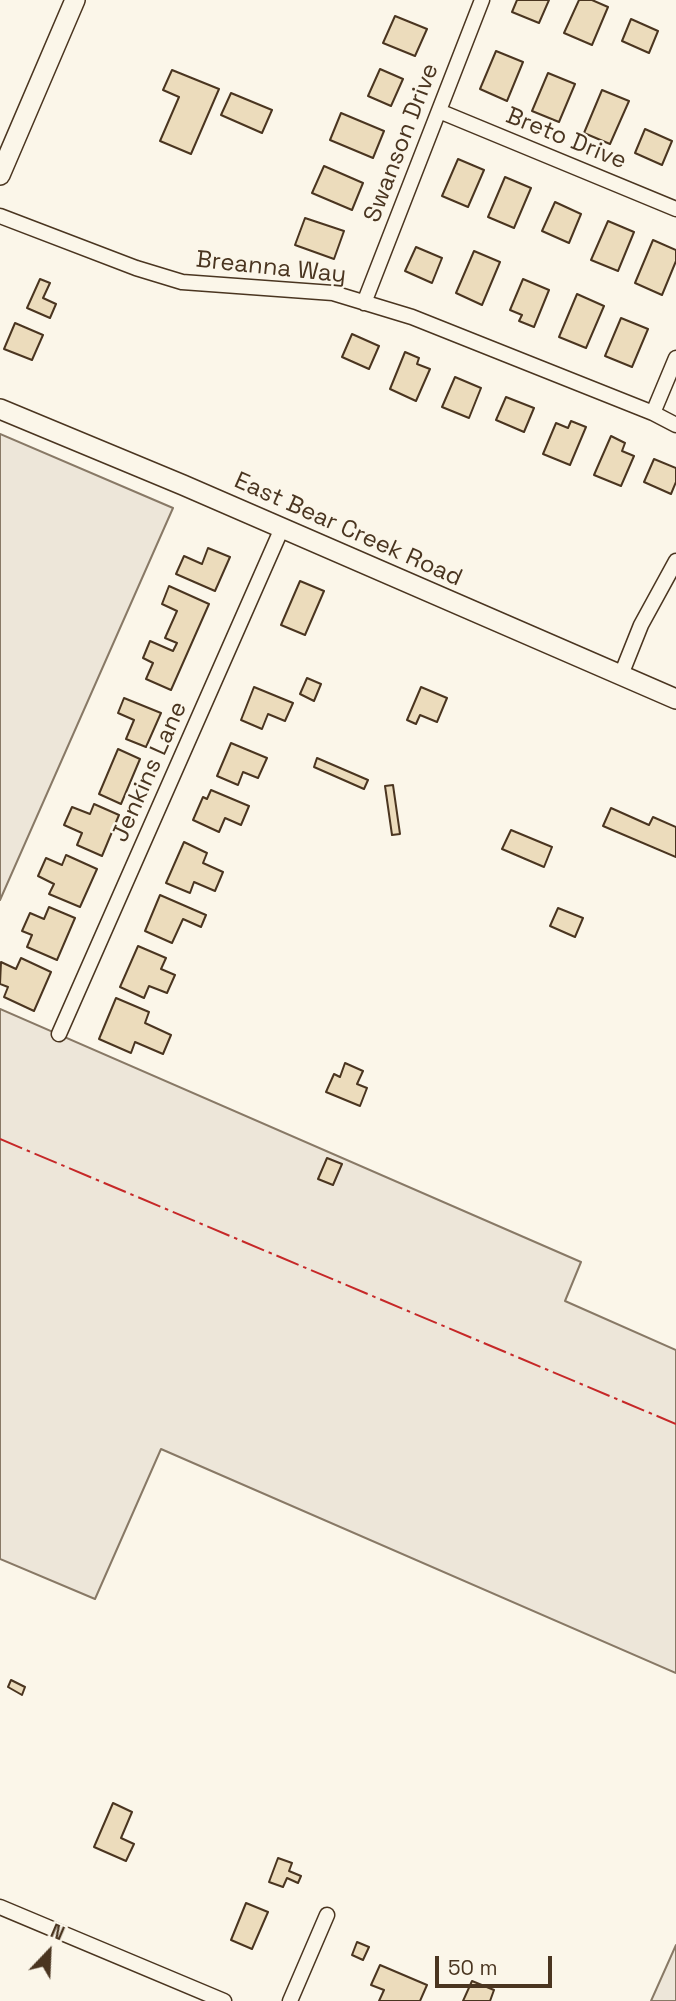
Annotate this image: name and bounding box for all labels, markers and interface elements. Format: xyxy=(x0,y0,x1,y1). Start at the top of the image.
street label: Swanson Drive xyxy=(358,59,446,227)
street label: Breto Drive xyxy=(502,102,630,176)
street label: Breanna Way xyxy=(194,246,348,290)
street label: East Bear Creek Road xyxy=(230,467,466,593)
street label: Jenkins Lane xyxy=(106,697,194,847)
north arrow xyxy=(14,1917,84,1987)
text: N xyxy=(47,1918,68,1946)
scale bar xyxy=(438,1941,555,1985)
text: 50 m xyxy=(448,1954,498,1981)

